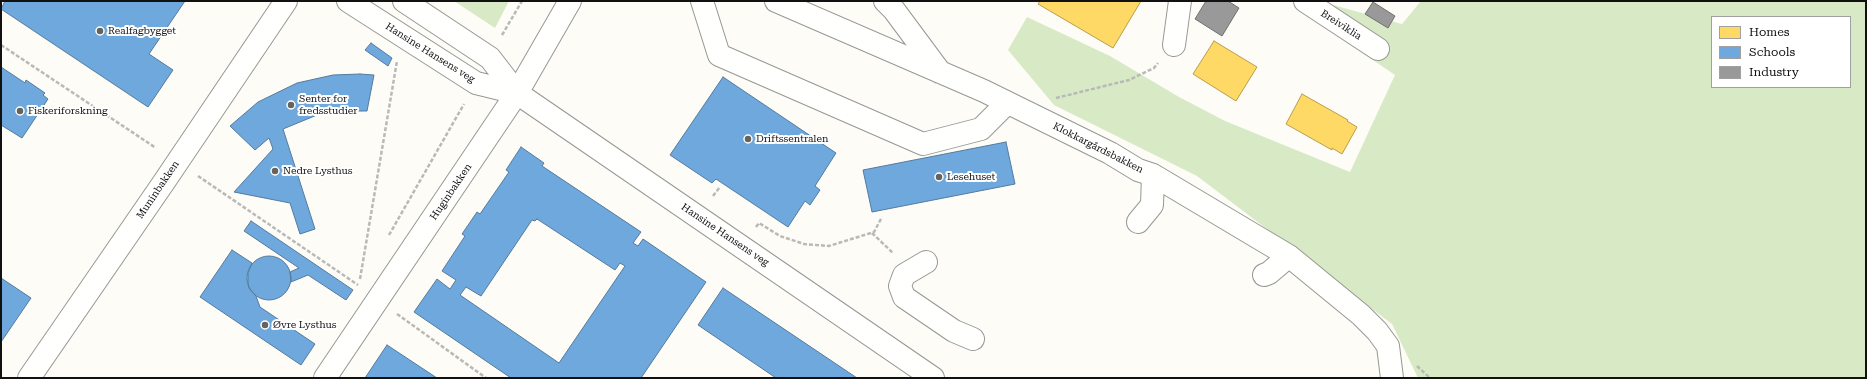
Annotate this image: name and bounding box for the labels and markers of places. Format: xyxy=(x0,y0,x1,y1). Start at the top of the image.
place label: Realfagbygget xyxy=(108,25,176,37)
marker: Realfagbygget xyxy=(95,26,105,36)
place label: Senter for fredsstudier xyxy=(299,93,357,116)
marker: Senter for fredsstudier xyxy=(286,100,296,110)
place label: Fiskeriforskning xyxy=(28,105,108,117)
marker: Fiskeriforskning xyxy=(15,106,25,116)
place label: Driftssentralen xyxy=(756,133,828,145)
marker: Driftssentralen xyxy=(743,134,753,144)
place label: Nedre Lysthus xyxy=(283,165,353,177)
marker: Nedre Lysthus xyxy=(270,166,280,176)
place label: Lesehuset xyxy=(947,171,995,183)
marker: Lesehuset xyxy=(934,172,944,182)
place label: Øvre Lysthus xyxy=(273,319,336,331)
marker: Øvre Lysthus xyxy=(260,320,270,330)

